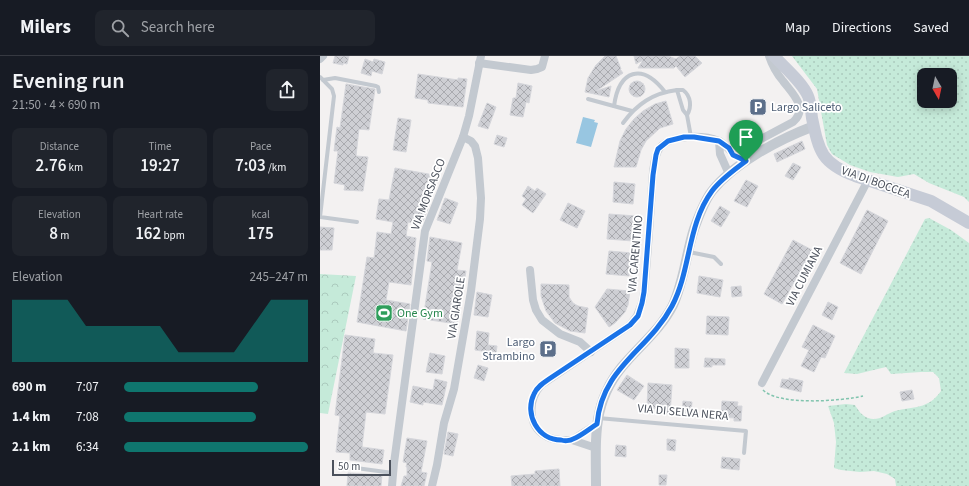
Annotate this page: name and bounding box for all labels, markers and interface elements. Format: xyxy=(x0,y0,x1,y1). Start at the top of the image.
search box xyxy=(95,10,375,46)
text: Milers xyxy=(20,14,71,41)
icon: search xyxy=(109,17,131,39)
text: Search here xyxy=(141,17,215,38)
text: Map xyxy=(785,18,810,38)
text: Directions xyxy=(832,18,891,38)
text: Saved xyxy=(913,18,949,38)
text: Evening run xyxy=(12,65,125,97)
north arrow xyxy=(917,68,957,108)
map controls xyxy=(917,68,957,108)
button: share xyxy=(266,69,308,111)
text: 21:50 · 4 × 690 m xyxy=(12,96,100,114)
parking icon: Largo Saliceto xyxy=(748,97,768,117)
place label: Largo Saliceto xyxy=(771,99,842,116)
pin xyxy=(729,120,763,161)
icon: arrive xyxy=(735,126,757,148)
text: Distance xyxy=(40,139,79,154)
text: Time xyxy=(148,139,172,154)
text: Pace xyxy=(250,139,271,154)
text: 2.76 xyxy=(36,154,66,178)
text: 19:27 xyxy=(140,154,180,178)
text: 7:03 xyxy=(235,154,266,178)
street label: VIA MORSASCO xyxy=(407,156,450,232)
text: km xyxy=(66,160,83,175)
text: /km xyxy=(266,160,286,175)
street label: VIA DI BOCCEA xyxy=(839,162,913,203)
text: Elevation xyxy=(38,207,81,222)
text: Heart rate xyxy=(137,207,183,222)
text: kcal xyxy=(251,207,270,222)
street label: VIA CARENTINO xyxy=(624,214,647,294)
text: 8 xyxy=(49,222,58,246)
text: 162 xyxy=(135,222,161,246)
text: 175 xyxy=(248,222,274,246)
text: m xyxy=(58,228,69,243)
text: bpm xyxy=(161,228,185,243)
street label: VIA CUMIANA xyxy=(782,243,827,309)
text: Elevation xyxy=(12,268,63,286)
text: 245–247 m xyxy=(250,268,308,286)
street label: VIA GIAROLE xyxy=(443,276,470,340)
sports icon: One Gym xyxy=(374,303,394,323)
place label: One Gym xyxy=(397,305,443,322)
place label: Largo Strambino xyxy=(482,334,535,365)
parking icon: Largo Strambino xyxy=(538,339,558,359)
text: 690 m xyxy=(12,378,46,396)
text: 7:07 xyxy=(76,378,99,396)
street label: VIA DI SELVA NERA xyxy=(637,400,730,425)
text: 1.4 km xyxy=(12,408,51,426)
text: 7:08 xyxy=(76,408,99,426)
text: 2.1 km xyxy=(12,438,51,456)
text: 6:34 xyxy=(76,438,99,456)
scale bar xyxy=(332,458,391,477)
text: 50 m xyxy=(338,459,360,474)

